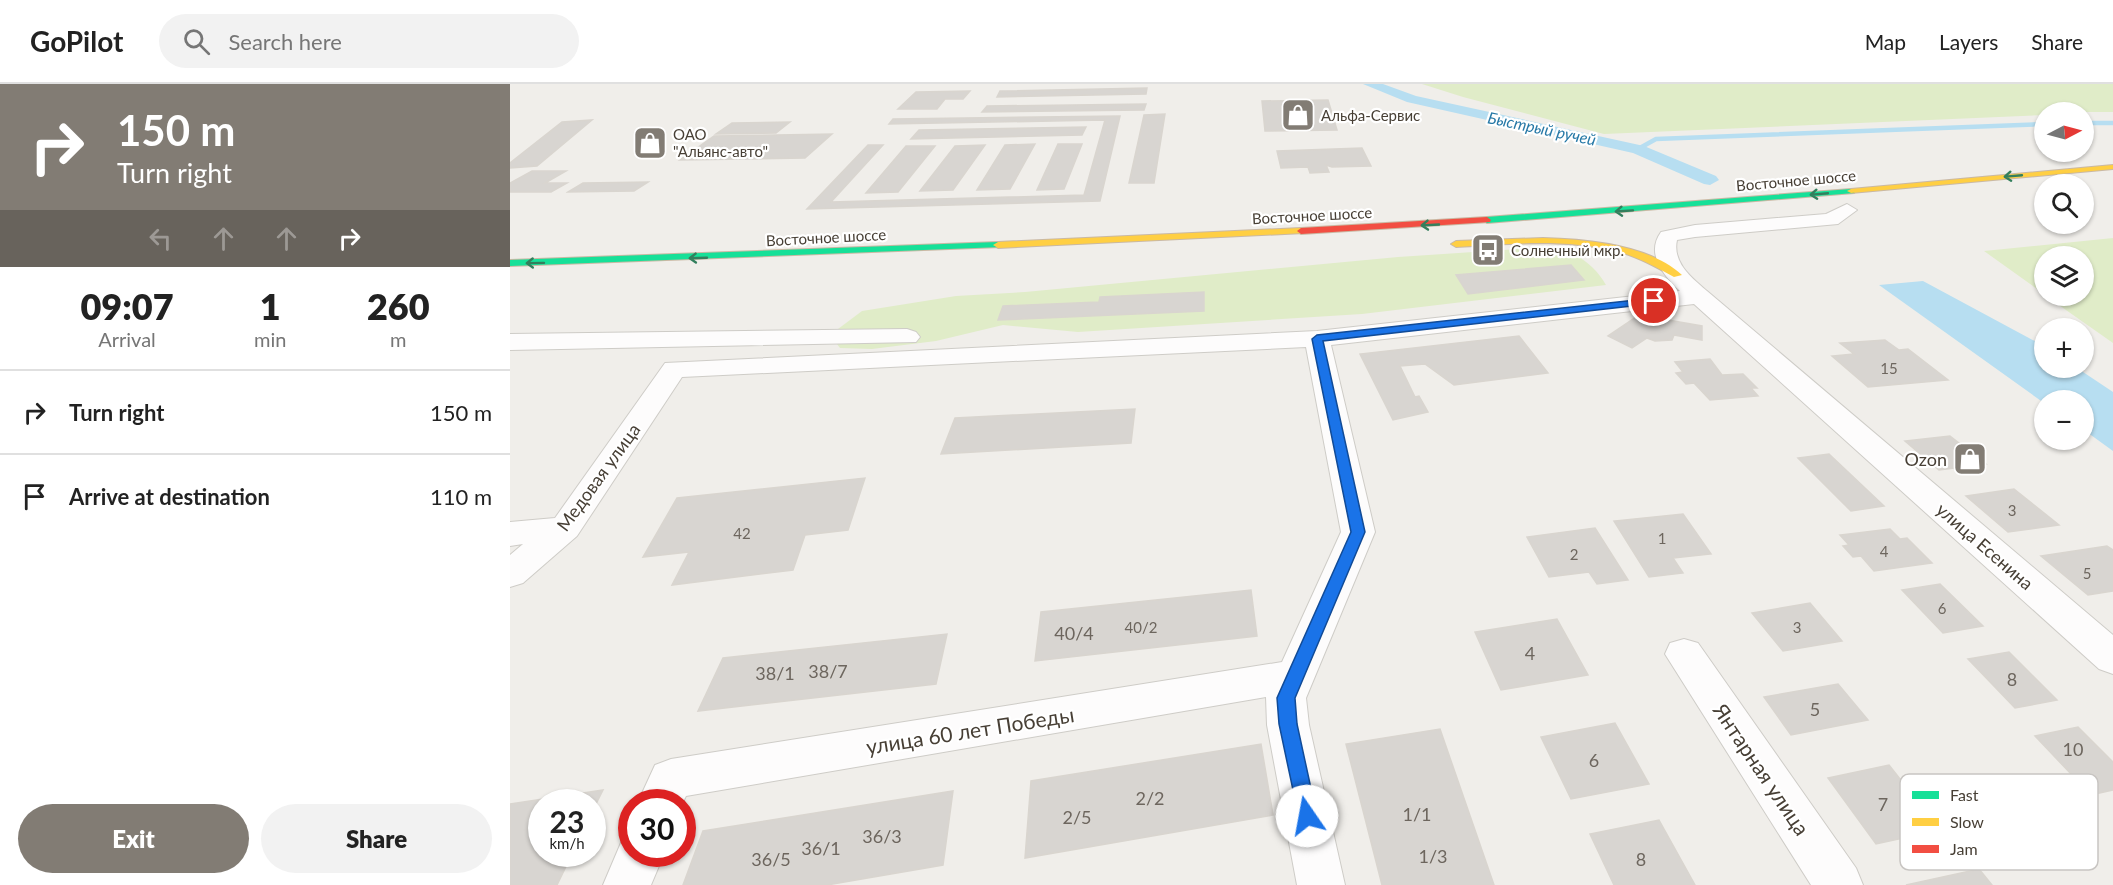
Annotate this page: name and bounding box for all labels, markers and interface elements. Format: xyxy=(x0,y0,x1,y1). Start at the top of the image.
search box xyxy=(159,14,579,68)
text: GoPilot xyxy=(30,24,123,58)
icon: search xyxy=(180,25,213,58)
text: Search here xyxy=(228,28,342,55)
text: Map xyxy=(1865,29,1906,54)
text: Layers xyxy=(1939,29,1998,54)
text: Share xyxy=(2031,29,2083,54)
shop icon: Альфа-Сервис xyxy=(1280,97,1316,133)
north arrow xyxy=(2034,102,2094,162)
map controls xyxy=(2034,102,2094,450)
text: 150 m xyxy=(117,105,235,155)
place label: Альфа-Сервис xyxy=(1321,106,1420,124)
water label: Быстрый ручей xyxy=(1486,107,1598,149)
icon: right xyxy=(18,108,96,186)
shop icon: ОАО "Альянс-авто" xyxy=(632,125,668,161)
place label: ОАО "Альянс-авто" xyxy=(673,125,768,160)
text: Turn right xyxy=(117,156,232,189)
street label: Восточное шоссе xyxy=(1735,166,1857,194)
one-way arrow xyxy=(2003,171,2023,182)
button: search xyxy=(2034,174,2094,234)
one-way arrow xyxy=(1809,189,1829,200)
street label: Восточное шоссе xyxy=(1251,203,1373,227)
one-way arrow xyxy=(1615,205,1635,216)
one-way arrow xyxy=(1420,219,1440,230)
icon: left xyxy=(144,222,177,255)
icon: ahead xyxy=(207,222,240,255)
icon: ahead xyxy=(270,222,303,255)
icon: right xyxy=(333,222,366,255)
street label: Восточное шоссе xyxy=(765,225,887,249)
bus stop icon: Солнечный мкр. xyxy=(1470,232,1506,268)
place label: Солнечный мкр. xyxy=(1511,241,1624,259)
button: layers xyxy=(2034,246,2094,306)
one-way arrow xyxy=(689,253,709,264)
one-way arrow xyxy=(525,257,545,269)
pin xyxy=(1628,275,1679,326)
text: 09:07 xyxy=(80,284,174,328)
text: 1 xyxy=(260,284,281,328)
text: 260 xyxy=(367,284,430,328)
icon: arrive xyxy=(1637,284,1670,317)
button: + xyxy=(2034,318,2094,378)
text: Arrival xyxy=(98,327,156,351)
text: min xyxy=(254,327,286,351)
text: m xyxy=(390,327,406,351)
house number: 15 xyxy=(1880,359,1898,377)
button: − xyxy=(2034,390,2094,450)
icon: right xyxy=(18,396,51,429)
text: Turn right xyxy=(69,399,164,426)
text: 150 m xyxy=(430,399,492,426)
street label: Медовая улица xyxy=(552,419,644,535)
shop icon: Ozon xyxy=(1952,441,1988,477)
place label: Ozon xyxy=(1905,448,1947,470)
icon: arrive xyxy=(18,480,51,513)
text: Arrive at destination xyxy=(69,483,270,510)
text: 110 m xyxy=(430,483,492,510)
street label: улица Есенина xyxy=(1932,498,2038,594)
house number: 3 xyxy=(2008,501,2016,519)
house number: 42 xyxy=(733,524,751,542)
house number: 1 xyxy=(1658,529,1666,547)
house number: 4 xyxy=(1880,542,1889,560)
house number: 2 xyxy=(1570,545,1578,563)
house number: 5 xyxy=(2083,564,2091,582)
house number: 6 xyxy=(1938,599,1947,617)
house number: 40/2 xyxy=(1125,618,1157,636)
house number: 3 xyxy=(1793,618,1801,636)
house number: 40/4 xyxy=(1054,622,1094,644)
house number: 4 xyxy=(1525,642,1535,664)
house number: 38/7 xyxy=(808,660,848,682)
house number: 38/1 xyxy=(755,662,795,684)
house number: 8 xyxy=(2007,668,2017,690)
street label: Янтарная улица xyxy=(1708,697,1815,840)
house number: 5 xyxy=(1810,698,1820,720)
street label: улица 60 лет Победы xyxy=(864,701,1076,759)
house number: 10 xyxy=(2063,738,2083,760)
house number: 6 xyxy=(1589,749,1599,771)
legend xyxy=(1900,774,2098,870)
position arrow xyxy=(1275,784,1339,848)
text: Fast xyxy=(1950,785,1979,804)
house number: 2/2 xyxy=(1135,787,1165,809)
speed limit sign: 30 xyxy=(618,789,696,867)
house number: 7 xyxy=(1878,793,1888,815)
text: 23 xyxy=(550,803,584,839)
house number: 1/1 xyxy=(1402,803,1432,825)
button: Exit xyxy=(18,804,249,873)
button: Share xyxy=(261,804,492,873)
house number: 2/5 xyxy=(1062,806,1092,828)
text: Slow xyxy=(1950,812,1984,831)
house number: 36/3 xyxy=(862,825,902,847)
text: km/h xyxy=(549,834,585,852)
house number: 36/1 xyxy=(801,837,841,859)
text: Jam xyxy=(1950,839,1978,858)
house number: 1/3 xyxy=(1418,845,1448,867)
house number: 36/5 xyxy=(751,848,791,870)
house number: 8 xyxy=(1636,848,1646,870)

